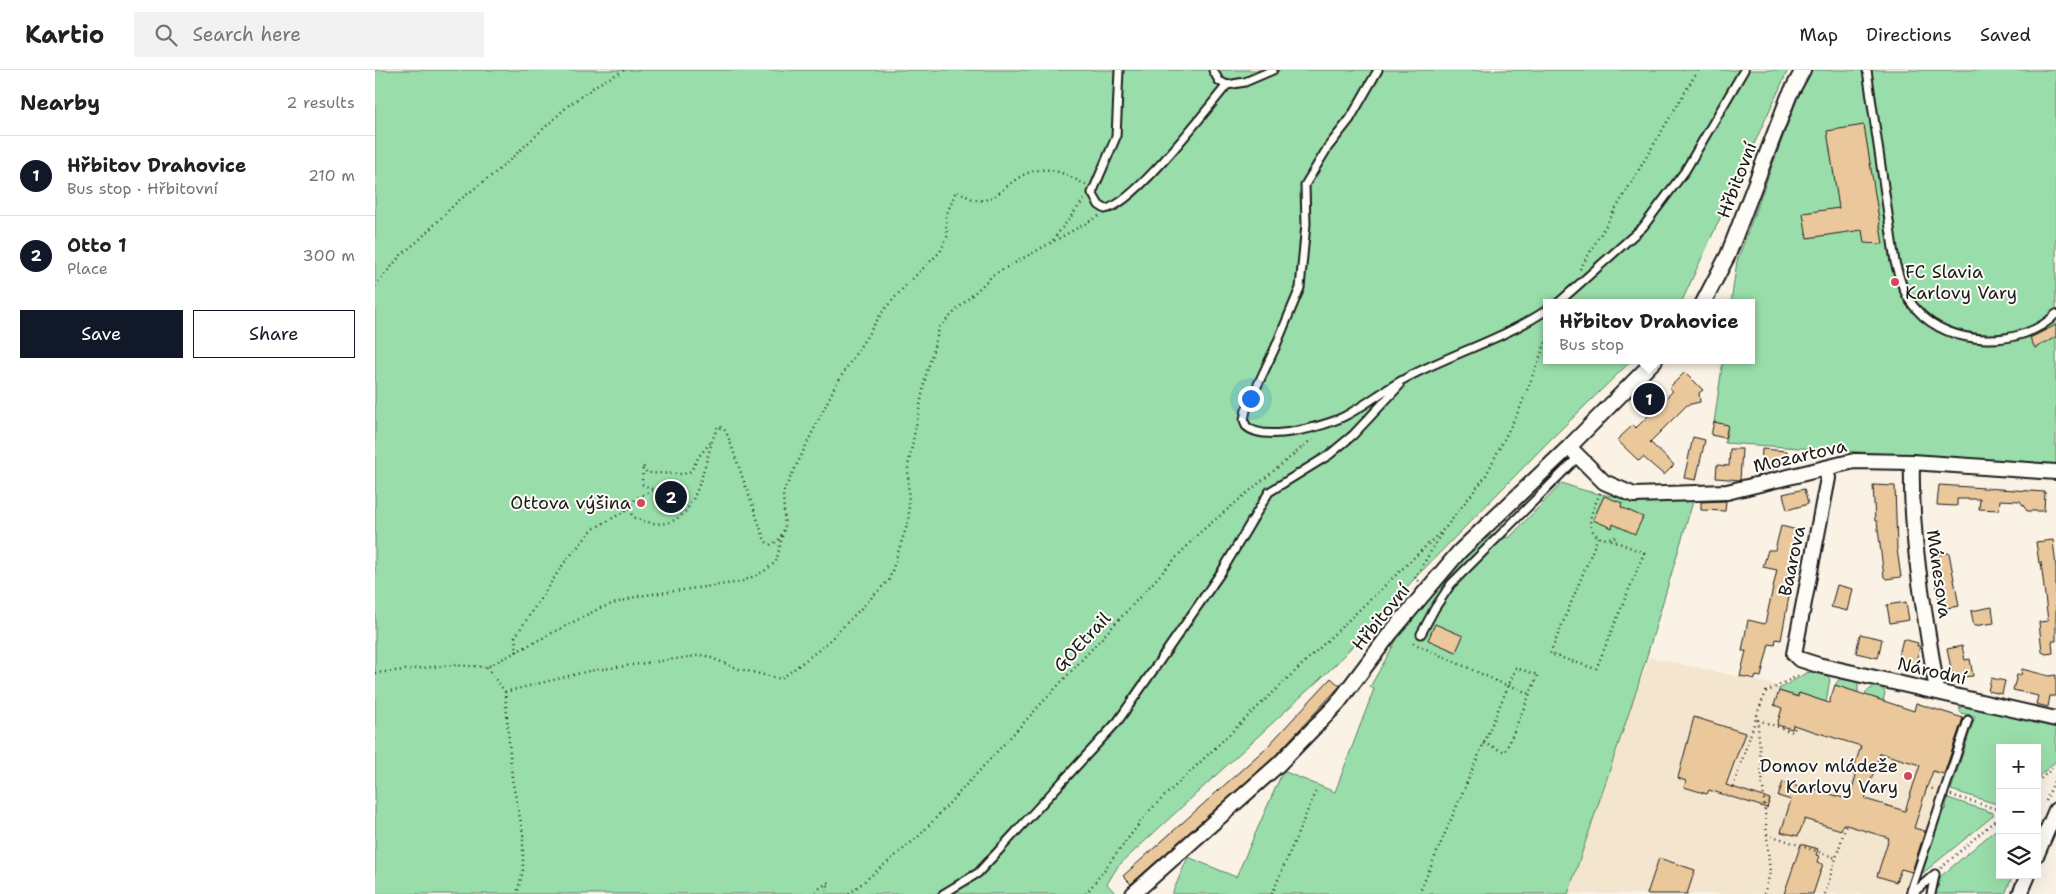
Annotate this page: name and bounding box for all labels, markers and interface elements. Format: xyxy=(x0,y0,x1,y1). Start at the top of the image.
search box xyxy=(134,12,484,57)
text: Kartio xyxy=(25,19,104,51)
icon: search xyxy=(152,21,180,49)
text: Search here xyxy=(192,22,301,47)
text: Map xyxy=(1800,23,1838,47)
text: Directions xyxy=(1866,23,1952,47)
text: Saved xyxy=(1980,23,2031,47)
text: Nearby xyxy=(20,89,100,117)
text: 2 results xyxy=(286,92,355,113)
street label: Hřbitovní xyxy=(1711,138,1763,222)
text: Hřbitov Drahovice xyxy=(67,153,246,178)
text: 1 xyxy=(32,165,40,186)
text: 210 m xyxy=(308,165,355,186)
text: Bus stop · Hřbitovní xyxy=(67,178,218,199)
text: Otto 1 xyxy=(67,233,127,258)
text: 2 xyxy=(30,245,42,266)
text: 300 m xyxy=(303,245,355,266)
text: Place xyxy=(67,258,108,279)
place label: FC Slavia Karlovy Vary xyxy=(1905,260,2017,305)
marker: FC Slavia Karlovy Vary xyxy=(1889,276,1901,288)
popup xyxy=(1543,299,1755,364)
text: Hřbitov Drahovice xyxy=(1559,309,1739,334)
button: Save xyxy=(20,310,183,358)
button: Share xyxy=(193,310,355,358)
text: Bus stop xyxy=(1559,334,1624,355)
pin: 1 xyxy=(1633,380,1665,418)
your location xyxy=(1238,386,1264,412)
street label: Mozartova xyxy=(1751,434,1849,478)
pin: 2 xyxy=(655,478,687,516)
place label: Ottova výšina xyxy=(510,491,631,515)
marker: Ottova výšina xyxy=(635,497,647,509)
street label: Baarova xyxy=(1773,524,1811,598)
street label: Mánesova xyxy=(1921,528,1957,620)
street label: Hřbitovní xyxy=(1347,578,1415,656)
street label: GOEtrail xyxy=(1048,606,1116,677)
street label: Národní xyxy=(1895,651,1969,691)
map controls xyxy=(1996,744,2041,879)
button: + xyxy=(1996,744,2041,789)
place label: Domov mládeže Karlovy Vary xyxy=(1760,754,1898,799)
marker: Domov mládeže Karlovy Vary xyxy=(1902,770,1914,782)
button: − xyxy=(1996,789,2041,834)
button: layers xyxy=(1996,834,2041,879)

